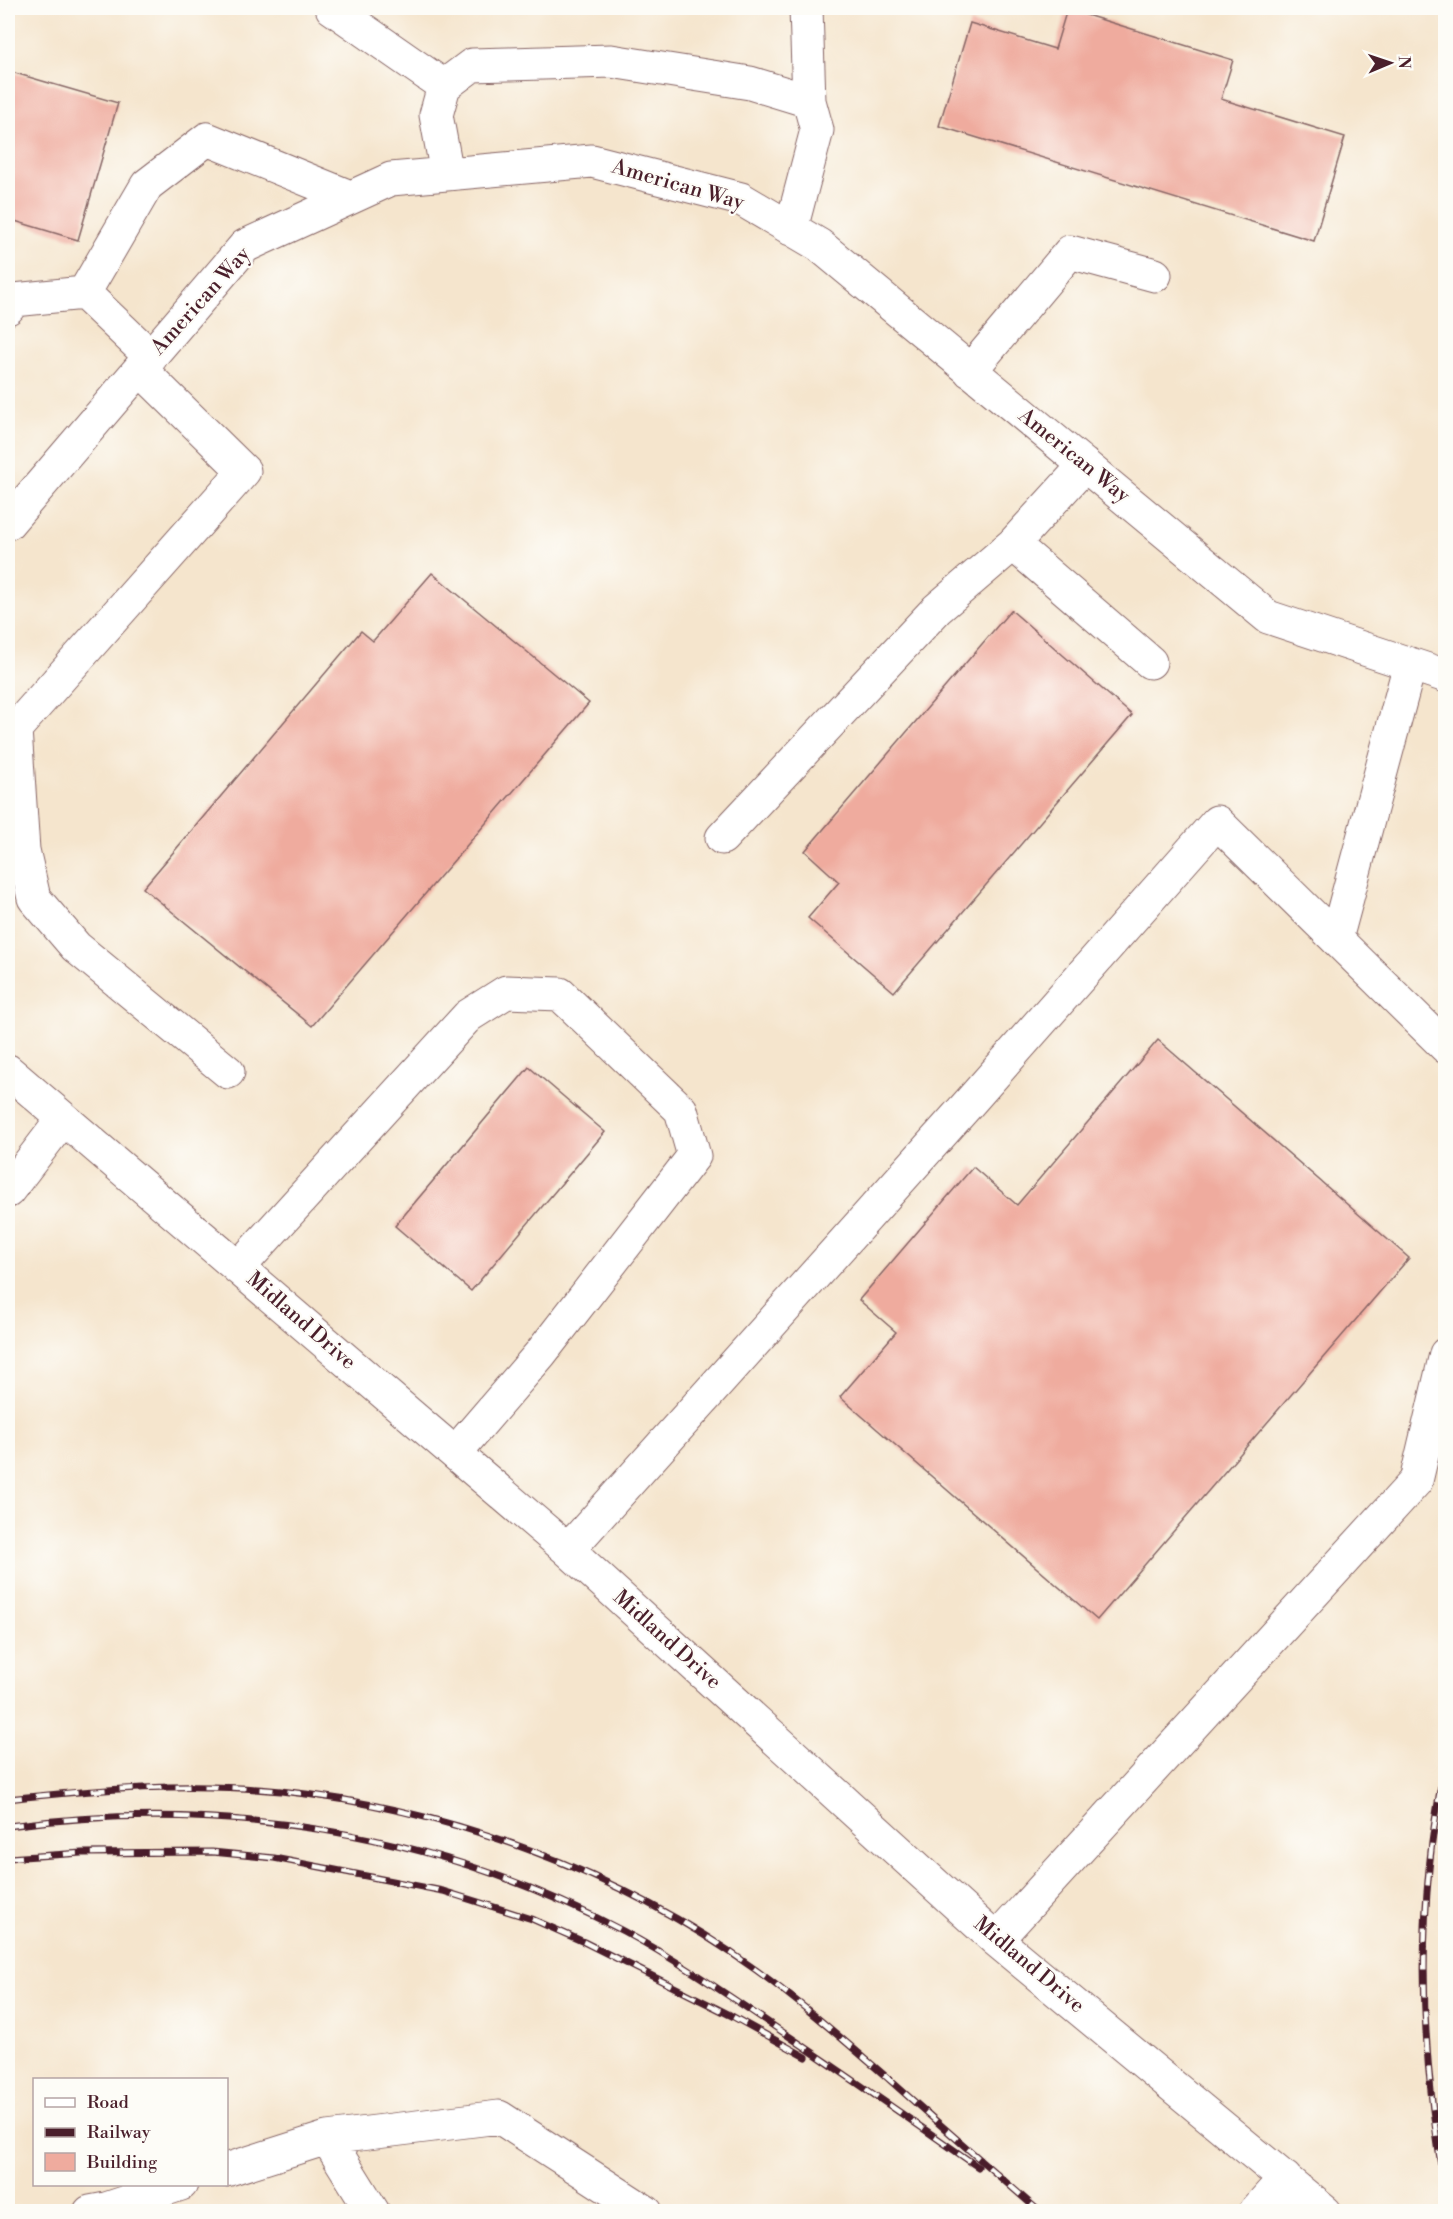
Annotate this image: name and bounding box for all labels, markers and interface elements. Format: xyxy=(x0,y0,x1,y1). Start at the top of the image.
north arrow xyxy=(1360,33,1420,93)
text: N xyxy=(1394,56,1414,70)
street label: American Way xyxy=(608,153,748,216)
street label: American Way xyxy=(145,241,257,361)
street label: American Way xyxy=(1012,402,1136,509)
street label: Midland Drive xyxy=(241,1266,361,1376)
street label: Midland Drive xyxy=(608,1585,726,1695)
street label: Midland Drive xyxy=(968,1911,1090,2019)
legend xyxy=(33,2078,228,2186)
text: Road xyxy=(87,2091,130,2114)
text: Railway xyxy=(87,2121,151,2144)
text: Building xyxy=(86,2151,158,2174)

